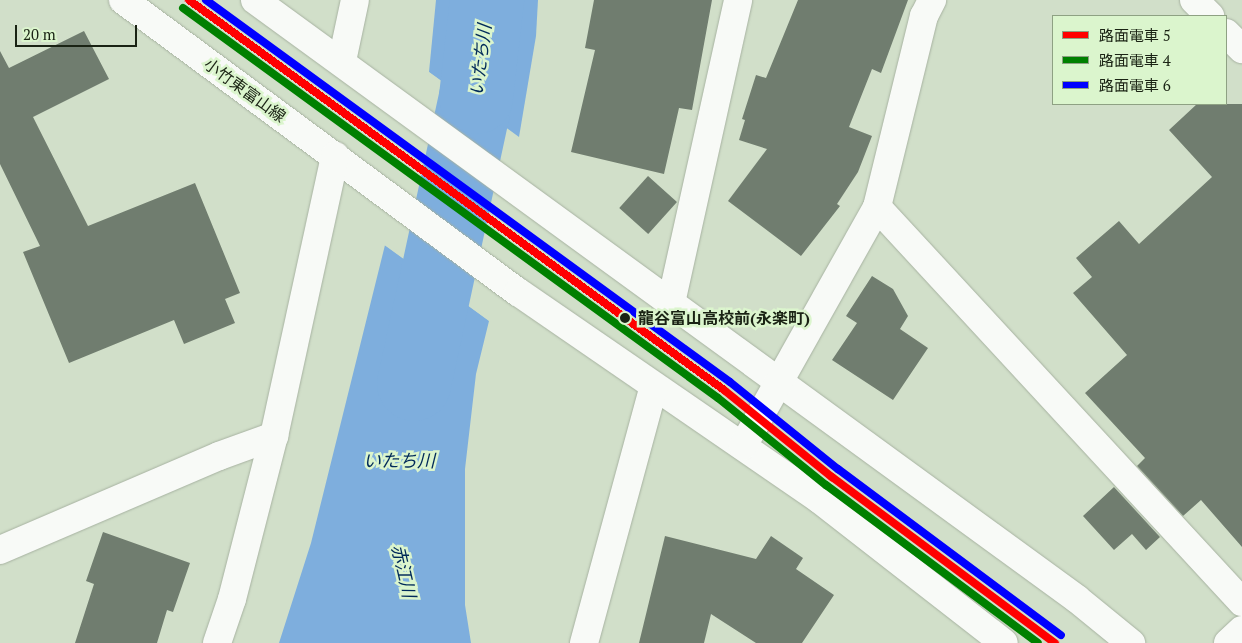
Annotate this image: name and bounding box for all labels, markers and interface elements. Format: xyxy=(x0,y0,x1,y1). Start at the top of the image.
scale bar xyxy=(18,15,140,47)
legend xyxy=(1052,15,1227,105)
water label: いたち川 xyxy=(465,23,495,97)
text: 20 m xyxy=(23,24,56,44)
text: 路面電車 5 xyxy=(1099,25,1171,45)
text: 路面電車 4 xyxy=(1099,50,1171,70)
street label: 小竹東富山線 xyxy=(201,54,289,126)
text: 路面電車 6 xyxy=(1099,75,1171,95)
place label: 龍谷富山高校前(永楽町) xyxy=(638,308,810,328)
marker: 龍谷富山高校前(永楽町) xyxy=(616,309,634,327)
water label: いたち川 xyxy=(363,449,435,471)
water label: 赤江川 xyxy=(387,542,421,600)

